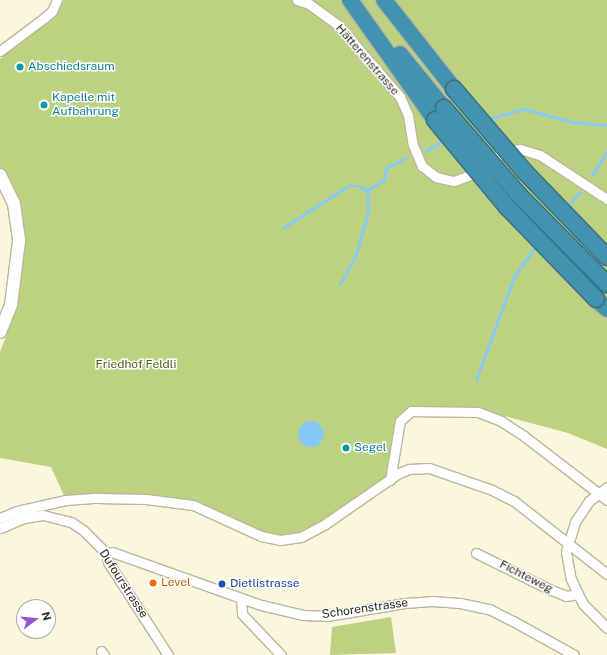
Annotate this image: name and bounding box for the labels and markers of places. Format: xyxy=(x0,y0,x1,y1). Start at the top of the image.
place label: Abschiedsraum xyxy=(28,60,115,74)
marker: Abschiedsraum xyxy=(15,62,25,72)
place label: Kapelle mit Aufbahrung xyxy=(52,91,119,119)
marker: Kapelle mit Aufbahrung xyxy=(39,100,49,110)
place label: Segel xyxy=(354,441,387,455)
marker: Segel xyxy=(341,443,351,453)
place label: Level xyxy=(161,576,191,590)
place label: Dietlistrasse xyxy=(230,577,300,591)
marker: Level xyxy=(148,578,158,588)
marker: Dietlistrasse xyxy=(217,579,227,589)

